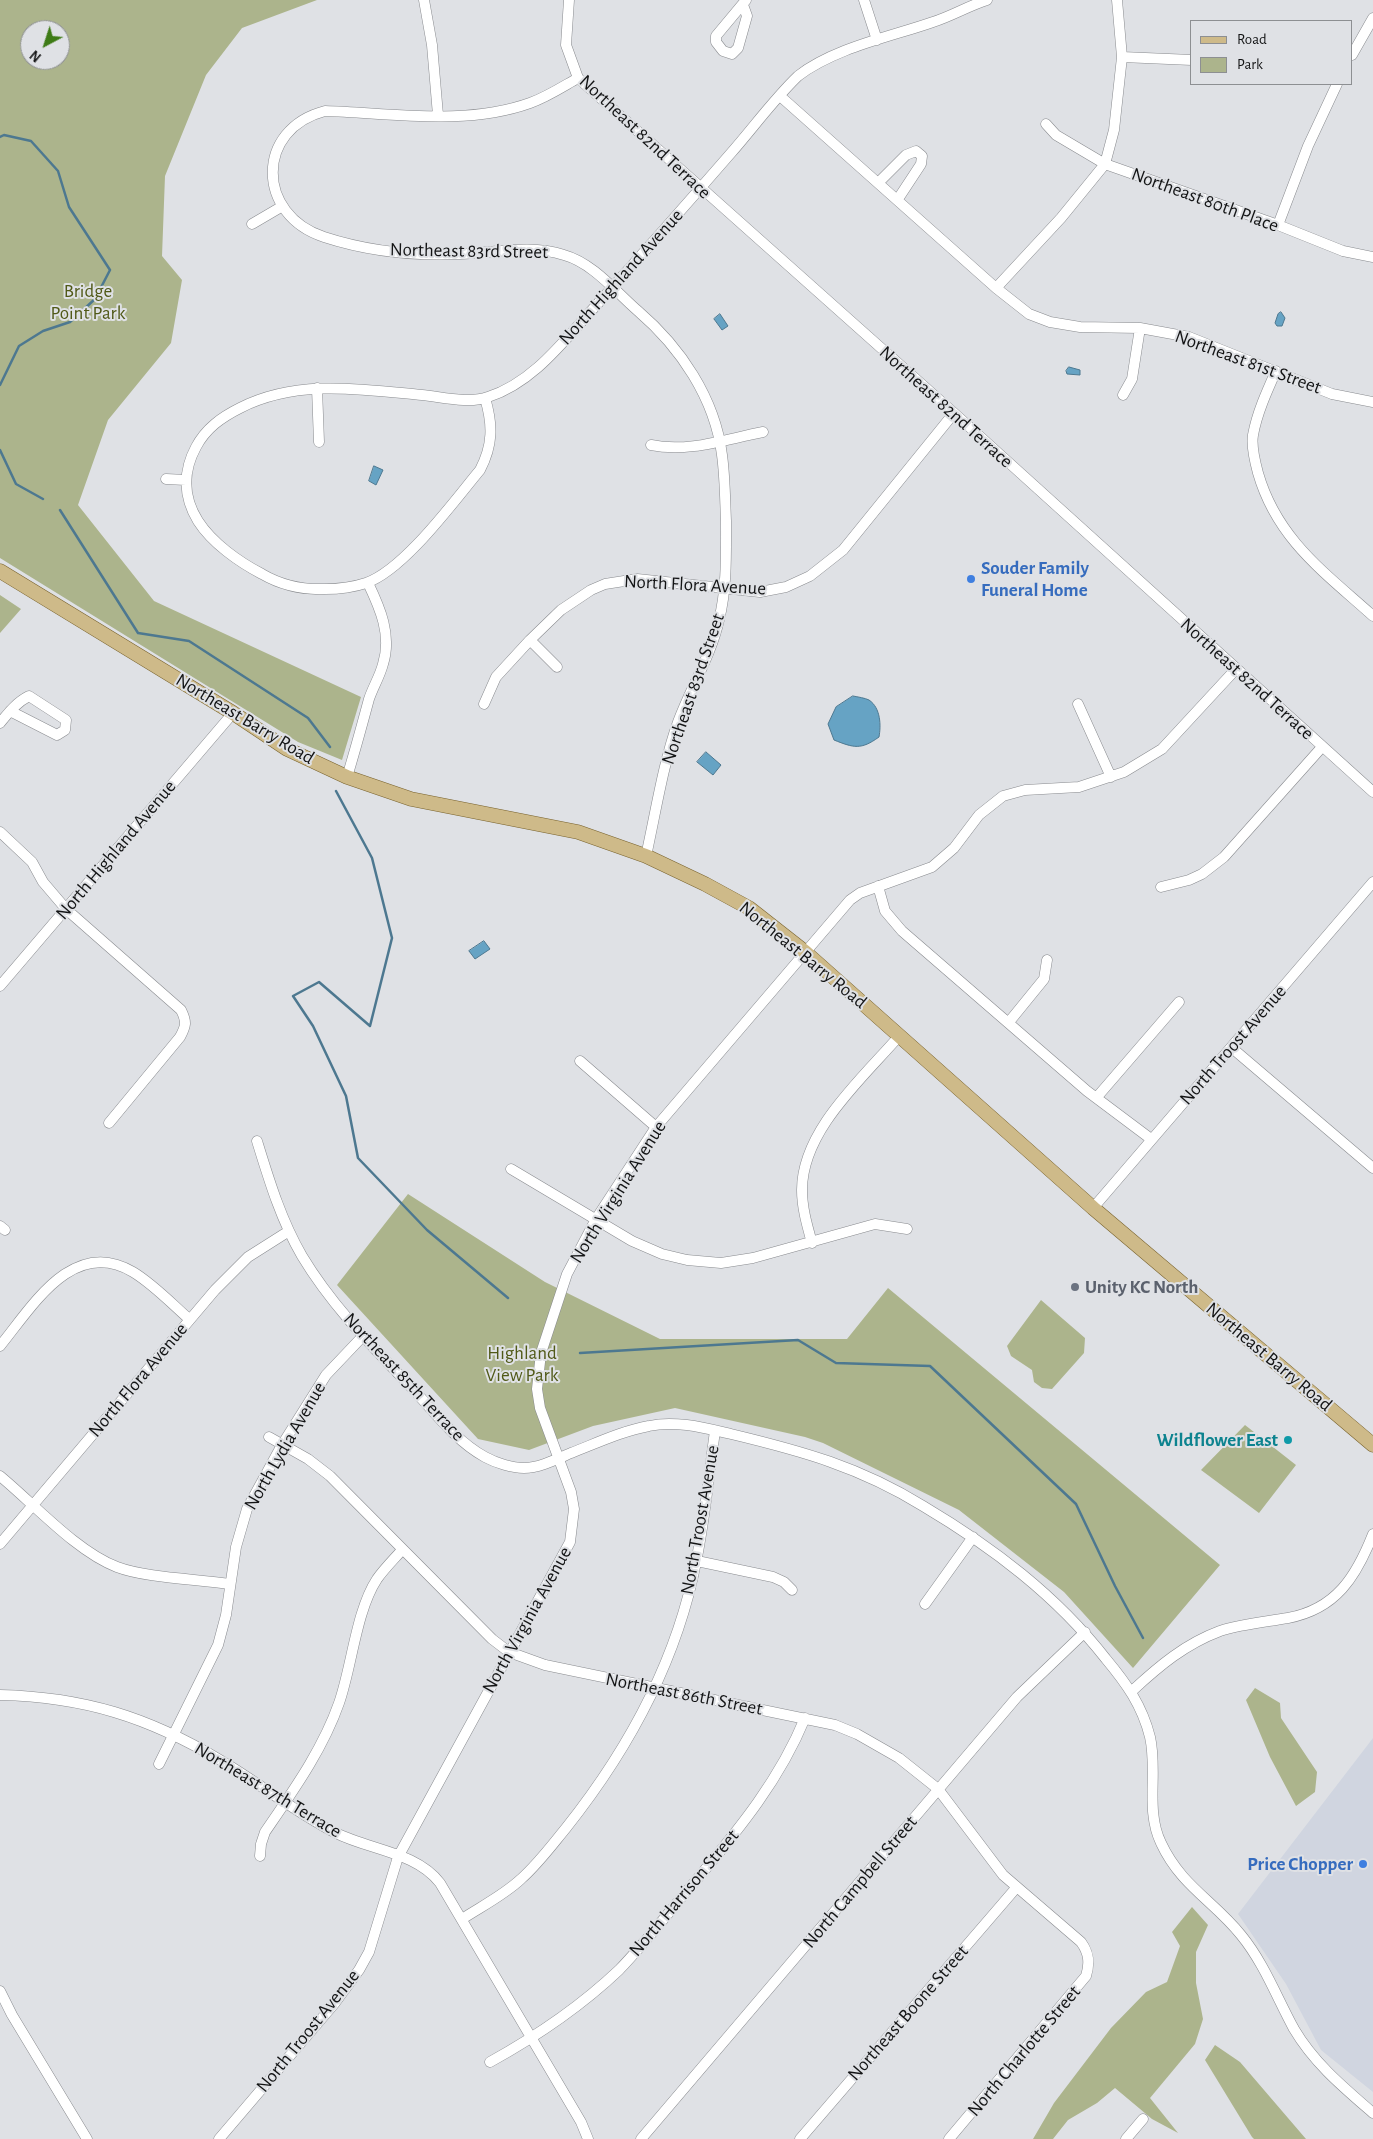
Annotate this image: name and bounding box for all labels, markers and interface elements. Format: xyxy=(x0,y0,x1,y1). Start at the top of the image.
north arrow xyxy=(20,20,70,70)
legend xyxy=(1190,20,1353,85)
text: Road xyxy=(1237,32,1267,47)
text: N xyxy=(28,47,44,64)
text: Park xyxy=(1237,57,1263,72)
street label: Northeast 82nd Terrace xyxy=(574,70,716,204)
street label: Northeast 80th Place xyxy=(1128,163,1282,237)
street label: North Highland Avenue xyxy=(554,204,688,350)
street label: Northeast 83rd Street xyxy=(390,238,548,264)
park label: Bridge Point Park xyxy=(51,280,125,324)
street label: Northeast 81st Street xyxy=(1172,325,1324,399)
street label: Northeast 82nd Terrace xyxy=(875,341,1017,473)
place label: Souder Family Funeral Home xyxy=(981,557,1089,601)
street label: North Flora Avenue xyxy=(623,570,767,600)
marker: Souder Family Funeral Home xyxy=(965,573,977,585)
street label: Northeast 83rd Street xyxy=(656,610,730,768)
street label: Northeast 82nd Terrace xyxy=(1176,613,1318,745)
street label: Northeast Barry Road xyxy=(171,669,319,769)
street label: North Highland Avenue xyxy=(51,776,181,924)
street label: Northeast Barry Road xyxy=(734,896,872,1014)
street label: North Troost Avenue xyxy=(1175,980,1291,1110)
street label: North Virginia Avenue xyxy=(565,1116,671,1268)
place label: Unity KC North xyxy=(1085,1276,1198,1298)
marker: Unity KC North xyxy=(1069,1281,1081,1293)
street label: Northeast Barry Road xyxy=(1201,1298,1337,1416)
street label: Northeast 85th Terrace xyxy=(339,1308,469,1446)
street label: North Flora Avenue xyxy=(84,1318,192,1442)
park label: Highland View Park xyxy=(486,1342,558,1386)
street label: North Lydia Avenue xyxy=(239,1378,331,1514)
place label: Wildflower East xyxy=(1156,1429,1278,1451)
marker: Wildflower East xyxy=(1282,1434,1294,1446)
street label: North Troost Avenue xyxy=(676,1443,724,1597)
street label: North Virginia Avenue xyxy=(477,1543,577,1697)
street label: Northeast 86th Street xyxy=(604,1668,764,1720)
street label: Northeast 87th Terrace xyxy=(190,1737,346,1843)
street label: North Campbell Street xyxy=(798,1811,922,1953)
street label: North Harrison Street xyxy=(624,1825,744,1961)
place label: Price Chopper xyxy=(1247,1853,1353,1875)
marker: Price Chopper xyxy=(1357,1858,1369,1870)
street label: Northeast Boone Street xyxy=(843,1940,973,2086)
street label: North Troost Avenue xyxy=(251,1965,365,2097)
street label: North Charlotte Street xyxy=(963,1981,1085,2121)

